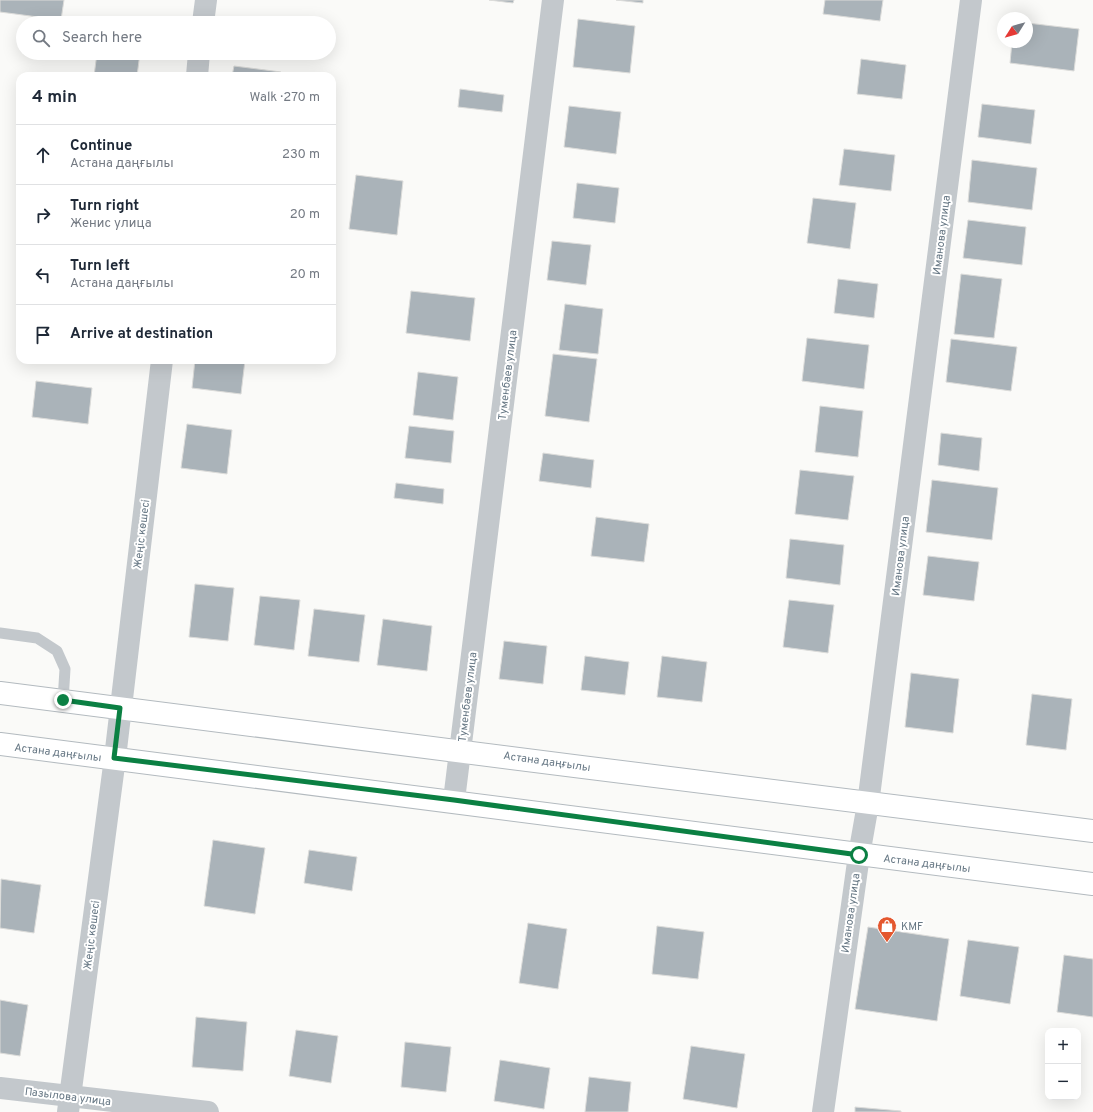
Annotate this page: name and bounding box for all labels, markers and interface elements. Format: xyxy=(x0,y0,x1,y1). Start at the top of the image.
north arrow xyxy=(997,12,1033,48)
search box xyxy=(16,16,336,60)
icon: search xyxy=(30,27,52,49)
text: Search here xyxy=(62,29,142,48)
text: 4 min xyxy=(32,87,77,109)
text: Walk · 270 m xyxy=(250,90,320,106)
text: Continue xyxy=(70,137,132,156)
icon: ahead xyxy=(32,144,54,166)
text: 230 m xyxy=(282,147,320,163)
text: Астана даңғылы xyxy=(70,156,174,172)
street label: Иманова улица xyxy=(930,194,954,276)
text: Turn right xyxy=(70,197,139,216)
icon: right xyxy=(32,204,54,226)
text: 20 m xyxy=(290,207,320,223)
text: Женис улица xyxy=(70,216,152,232)
text: Turn left xyxy=(70,257,130,276)
icon: left xyxy=(32,264,54,286)
text: 20 m xyxy=(290,267,320,283)
text: Астана даңғылы xyxy=(70,276,174,292)
icon: arrive xyxy=(32,324,54,346)
text: Arrive at destination xyxy=(70,325,213,344)
street label: Туменбаев улица xyxy=(496,329,520,421)
street label: Жеңіс көшесі xyxy=(131,499,153,570)
street label: Иманова улица xyxy=(889,515,913,597)
street label: Туменбаев улица xyxy=(456,651,480,743)
route end xyxy=(54,691,72,709)
street label: Астана даңғылы xyxy=(13,741,102,765)
street label: Астана даңғылы xyxy=(502,749,591,775)
route start xyxy=(850,846,868,864)
street label: Астана даңғылы xyxy=(882,852,971,876)
street label: Иманова улица xyxy=(838,872,864,954)
street label: Жеңіс көшесі xyxy=(81,900,103,971)
shop icon: KMF xyxy=(876,915,898,943)
place label: KMF xyxy=(901,920,923,934)
map controls xyxy=(1045,1028,1081,1100)
button: + xyxy=(1045,1028,1081,1064)
button: − xyxy=(1045,1064,1081,1100)
street label: Пазылова улица xyxy=(24,1085,112,1109)

